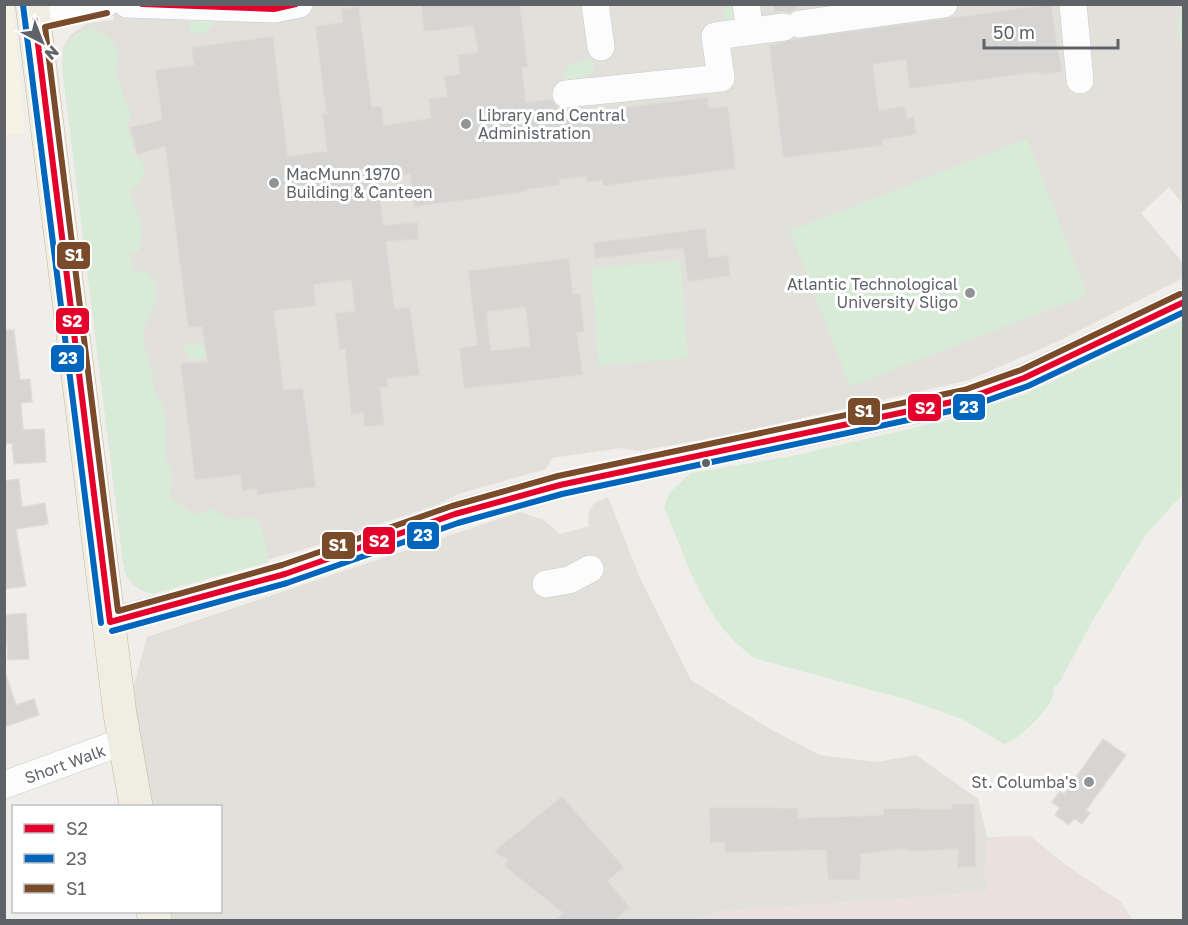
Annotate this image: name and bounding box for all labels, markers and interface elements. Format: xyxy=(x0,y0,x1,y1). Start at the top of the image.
north arrow xyxy=(12,12,72,72)
scale bar xyxy=(984,12,1118,50)
text: 50 m xyxy=(993,21,1035,43)
text: N xyxy=(41,42,63,65)
place label: Library and Central Administration xyxy=(478,105,625,143)
marker: Library and Central Administration xyxy=(459,117,473,131)
place label: MacMunn 1970 Building & Canteen xyxy=(286,164,433,202)
marker: MacMunn 1970 Building & Canteen xyxy=(267,176,281,190)
line badge: S1 xyxy=(56,241,91,270)
text: S1 xyxy=(65,245,83,265)
place label: Atlantic Technological University Sligo xyxy=(787,274,958,312)
marker: Atlantic Technological University Sligo xyxy=(963,286,977,300)
line badge: S2 xyxy=(55,307,90,335)
text: S2 xyxy=(62,311,82,331)
line badge: 23 xyxy=(50,344,85,373)
text: 23 xyxy=(58,348,78,368)
line badge: S2 xyxy=(907,393,942,422)
line badge: 23 xyxy=(952,393,986,421)
line badge: S1 xyxy=(847,397,881,426)
text: 23 xyxy=(959,397,979,417)
text: S2 xyxy=(915,398,935,418)
text: S1 xyxy=(855,401,873,421)
unlabelled marker xyxy=(700,457,712,469)
line badge: 23 xyxy=(406,521,440,550)
text: 23 xyxy=(413,525,433,545)
line badge: S2 xyxy=(362,526,396,555)
line badge: S1 xyxy=(321,531,356,560)
text: S2 xyxy=(369,531,389,551)
text: S1 xyxy=(329,535,347,555)
street label: Short Walk xyxy=(22,740,108,788)
place label: St. Columba's xyxy=(971,772,1077,792)
marker: St. Columba's xyxy=(1082,775,1096,789)
legend xyxy=(12,805,222,913)
text: S2 xyxy=(66,817,88,839)
text: 23 xyxy=(66,847,87,869)
text: S1 xyxy=(66,877,87,899)

